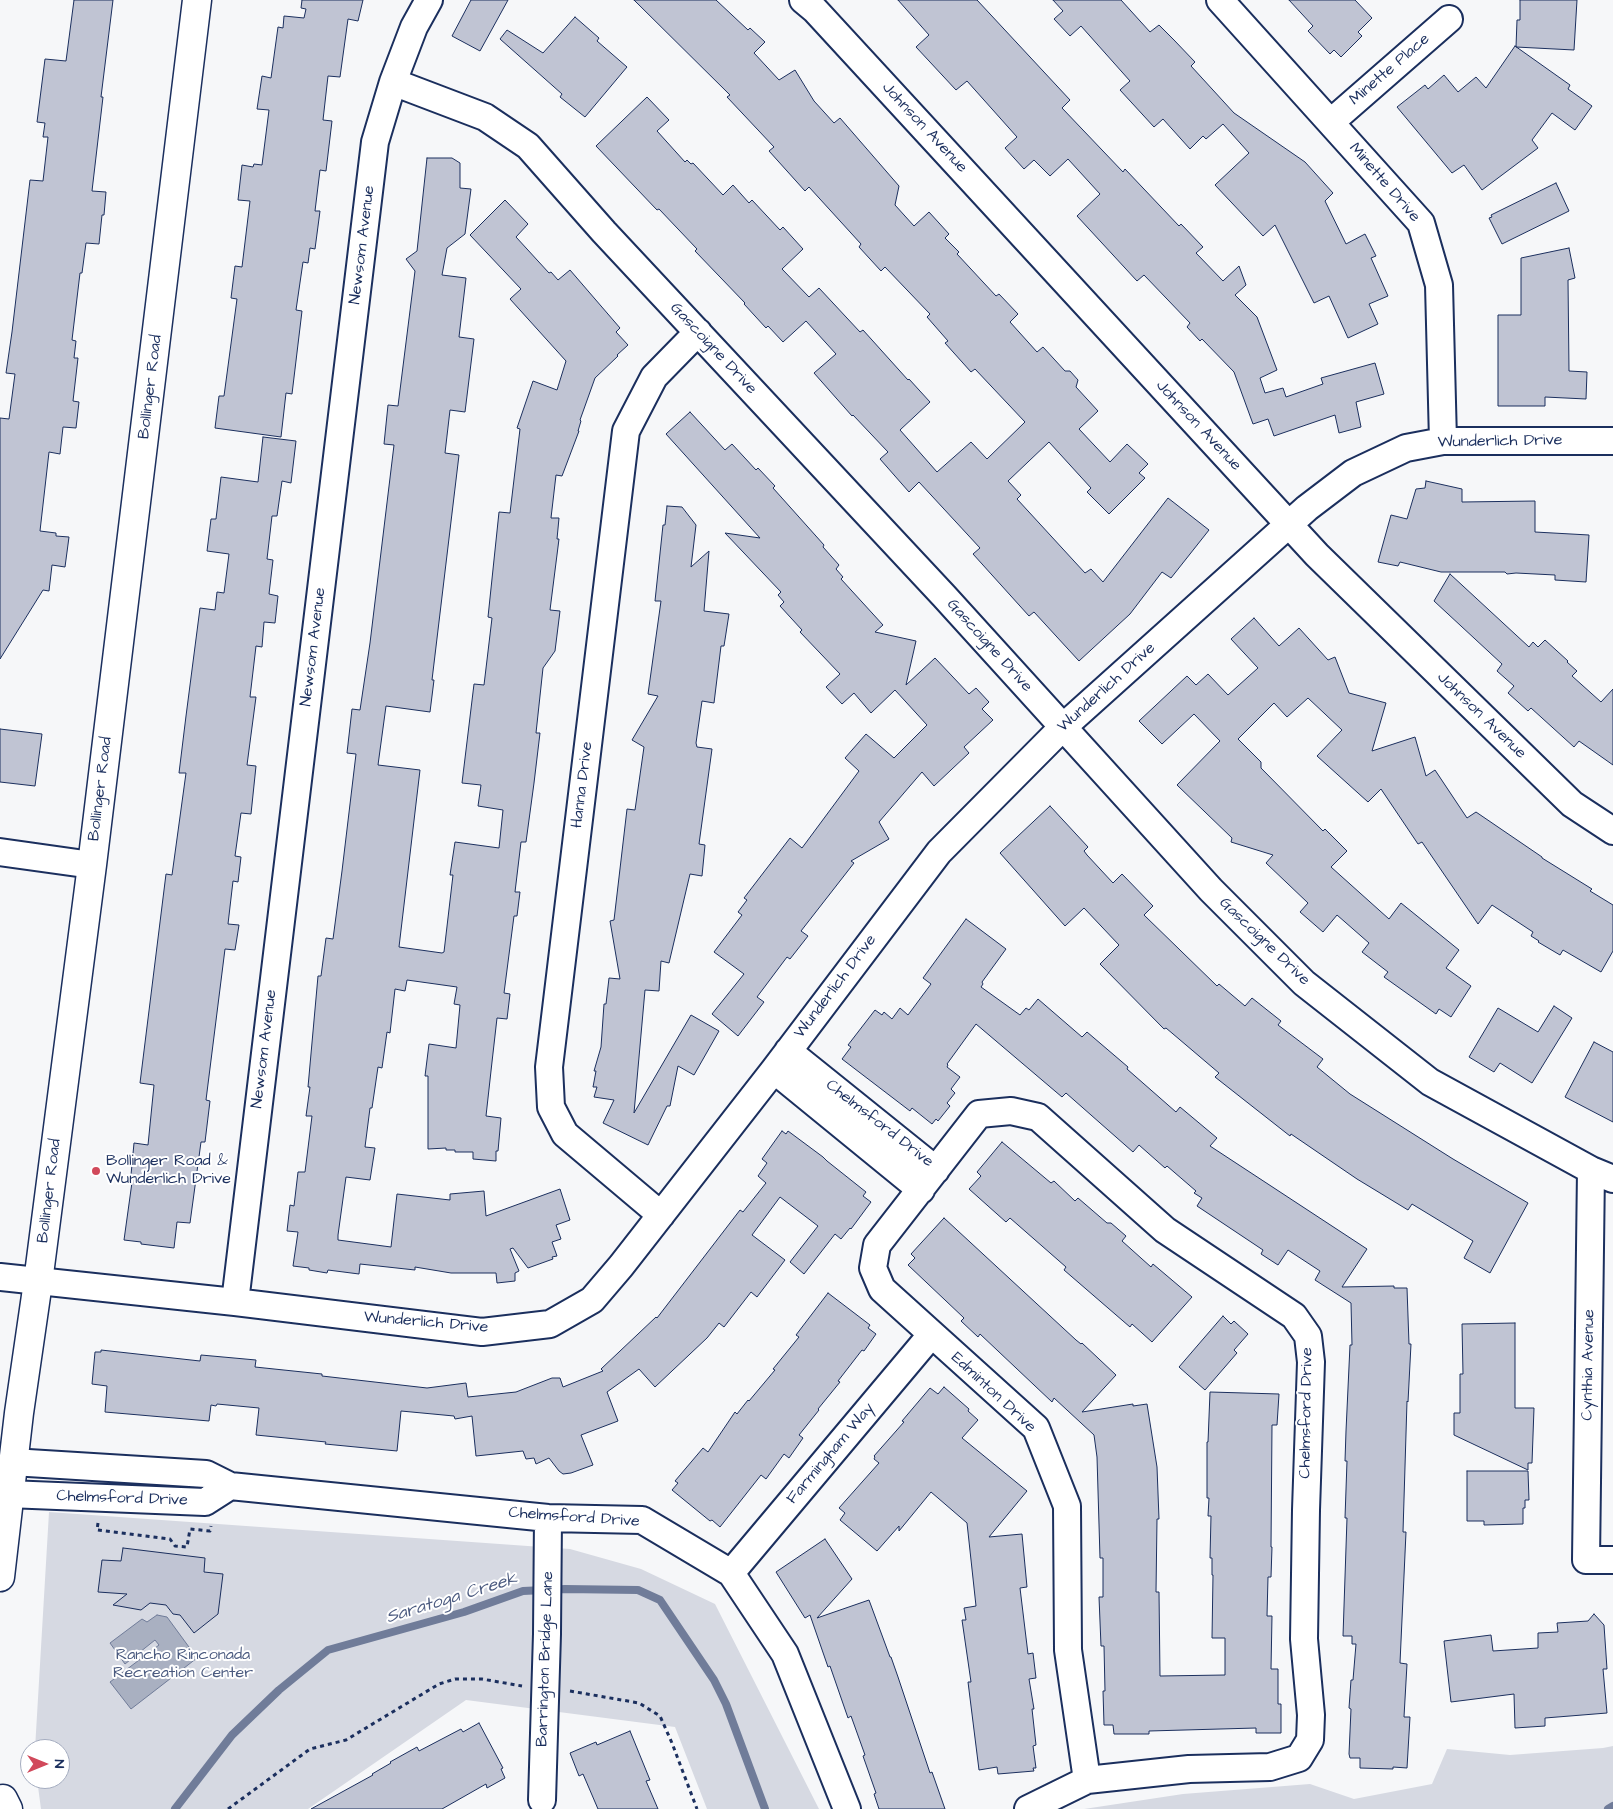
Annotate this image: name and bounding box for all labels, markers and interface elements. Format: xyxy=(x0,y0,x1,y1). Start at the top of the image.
street label: Minette Place xyxy=(1346,30,1434,110)
street label: Johnson Avenue xyxy=(877,79,971,177)
street label: Minette Drive xyxy=(1344,139,1424,227)
street label: Newsom Avenue xyxy=(346,185,380,305)
street label: Gascoigne Drive xyxy=(666,299,760,399)
street label: Bollinger Road xyxy=(135,334,167,440)
street label: Johnson Avenue xyxy=(1151,377,1245,475)
street label: Wunderlich Drive xyxy=(1437,431,1563,453)
street label: Newsom Avenue xyxy=(297,587,331,707)
street label: Gascoigne Drive xyxy=(942,595,1036,697)
street label: Wunderlich Drive xyxy=(1054,639,1160,737)
street label: Johnson Avenue xyxy=(1432,669,1530,763)
street label: Bollinger Road xyxy=(85,736,117,842)
street label: Hanna Drive xyxy=(568,741,598,829)
street label: Gascoigne Drive xyxy=(1215,894,1313,990)
street label: Wunderlich Drive xyxy=(791,931,881,1043)
street label: Newsom Avenue xyxy=(248,989,282,1109)
street label: Chelmsford Drive xyxy=(821,1076,937,1172)
street label: Bollinger Road xyxy=(34,1138,66,1244)
place label: Bollinger Road & Wunderlich Drive xyxy=(106,1152,231,1190)
marker: Bollinger Road & Wunderlich Drive xyxy=(90,1165,102,1177)
street label: Wunderlich Drive xyxy=(363,1308,489,1338)
street label: Cynthia Avenue xyxy=(1578,1309,1600,1421)
street label: Chelmsford Drive xyxy=(1296,1347,1318,1479)
street label: Edminton Drive xyxy=(947,1349,1039,1437)
street label: Farmingham Way xyxy=(783,1400,879,1508)
street label: Chelmsford Drive xyxy=(56,1487,188,1511)
street label: Chelmsford Drive xyxy=(508,1504,640,1532)
water label: Saratoga Creek xyxy=(384,1569,520,1629)
street label: Barrington Bridge Lane xyxy=(533,1571,559,1747)
park label: Rancho Rinconada Recreation Center xyxy=(113,1646,253,1684)
north arrow xyxy=(20,1739,70,1789)
text: N xyxy=(49,1760,69,1768)

